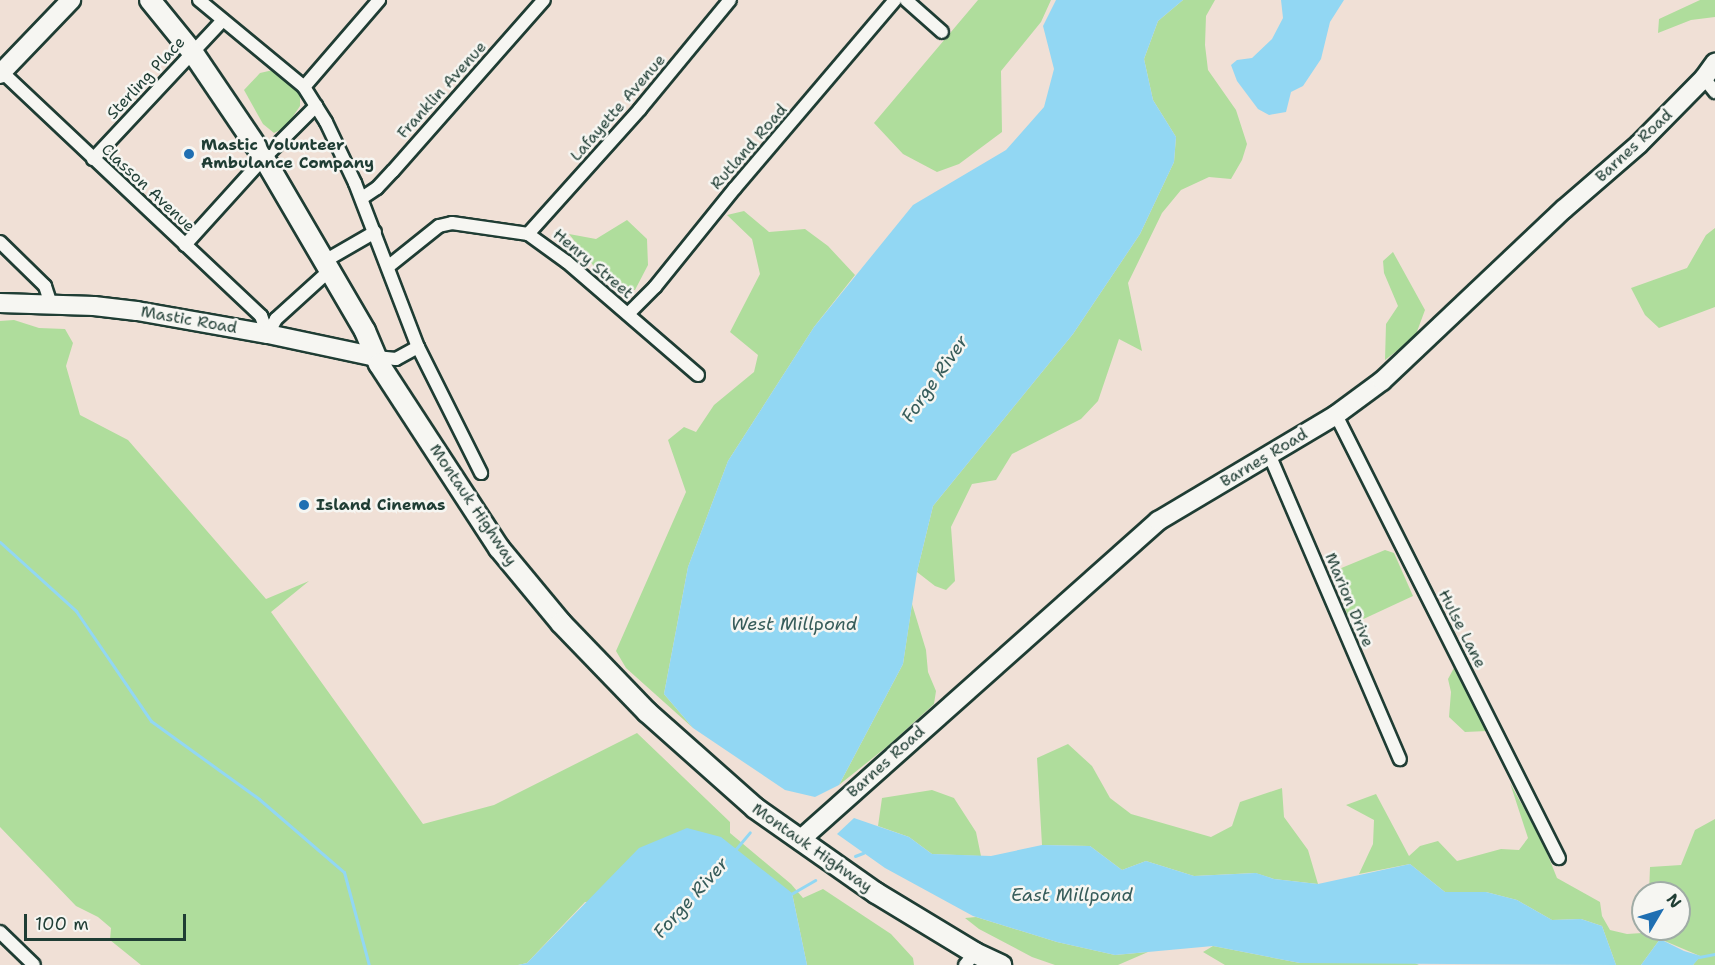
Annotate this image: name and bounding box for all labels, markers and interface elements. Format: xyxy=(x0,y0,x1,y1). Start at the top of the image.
street label: Sterling Place xyxy=(103,33,189,123)
street label: Franklin Avenue xyxy=(393,37,491,143)
street label: Lafayette Avenue xyxy=(566,51,670,165)
street label: Rutland Road xyxy=(707,100,791,194)
street label: Barnes Road xyxy=(1592,106,1676,186)
place label: Mastic Volunteer Ambulance Company xyxy=(201,135,374,173)
street label: Classon Avenue xyxy=(97,140,199,236)
marker: Mastic Volunteer Ambulance Company xyxy=(182,147,196,161)
street label: Henry Street xyxy=(549,225,637,303)
street label: Mastic Road xyxy=(139,302,239,338)
water label: Forge River xyxy=(897,331,973,427)
street label: Barnes Road xyxy=(1217,425,1311,491)
street label: Montauk Highway xyxy=(425,441,521,569)
place label: Island Cinemas xyxy=(316,495,446,515)
marker: Island Cinemas xyxy=(297,498,311,512)
street label: Marion Drive xyxy=(1321,550,1377,650)
street label: Hulse Lane xyxy=(1434,587,1490,671)
water label: West Millpond xyxy=(731,613,857,635)
street label: Barnes Road xyxy=(843,722,929,802)
street label: Montauk Highway xyxy=(748,799,876,897)
water label: Forge River xyxy=(649,853,733,943)
north arrow xyxy=(1631,881,1691,941)
water label: East Millpond xyxy=(1011,884,1133,906)
text: N xyxy=(1662,889,1686,912)
scale bar xyxy=(27,902,189,940)
text: 100 m xyxy=(35,912,89,936)

